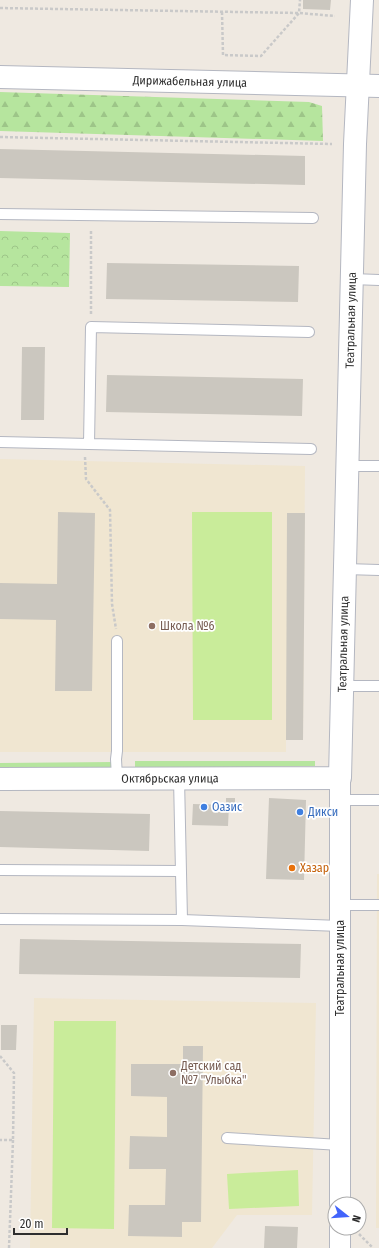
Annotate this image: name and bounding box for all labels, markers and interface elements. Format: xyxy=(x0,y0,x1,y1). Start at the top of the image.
street label: Дирижабельная улица xyxy=(132,73,247,90)
street label: Театральная улица xyxy=(343,272,359,368)
street label: Театральная улица xyxy=(335,596,351,692)
place label: Школа №6 xyxy=(160,619,215,633)
marker: Школа №6 xyxy=(147,621,157,631)
street label: Октябрьская улица xyxy=(121,771,219,786)
place label: Оазис xyxy=(212,800,242,814)
marker: Оазис xyxy=(199,802,209,812)
place label: Дикси xyxy=(307,805,338,819)
marker: Дикси xyxy=(295,807,305,817)
place label: Хазар xyxy=(300,861,329,875)
marker: Хазар xyxy=(287,863,297,873)
street label: Театральная улица xyxy=(333,920,347,1016)
place label: Детский сад №7 "Улыбка" xyxy=(180,1059,247,1087)
marker: Детский сад №7 "Улыбка" xyxy=(168,1068,178,1078)
north arrow xyxy=(327,1196,367,1236)
scale bar xyxy=(14,1210,67,1236)
text: N xyxy=(349,1214,363,1224)
text: 20 m xyxy=(20,1217,44,1231)

